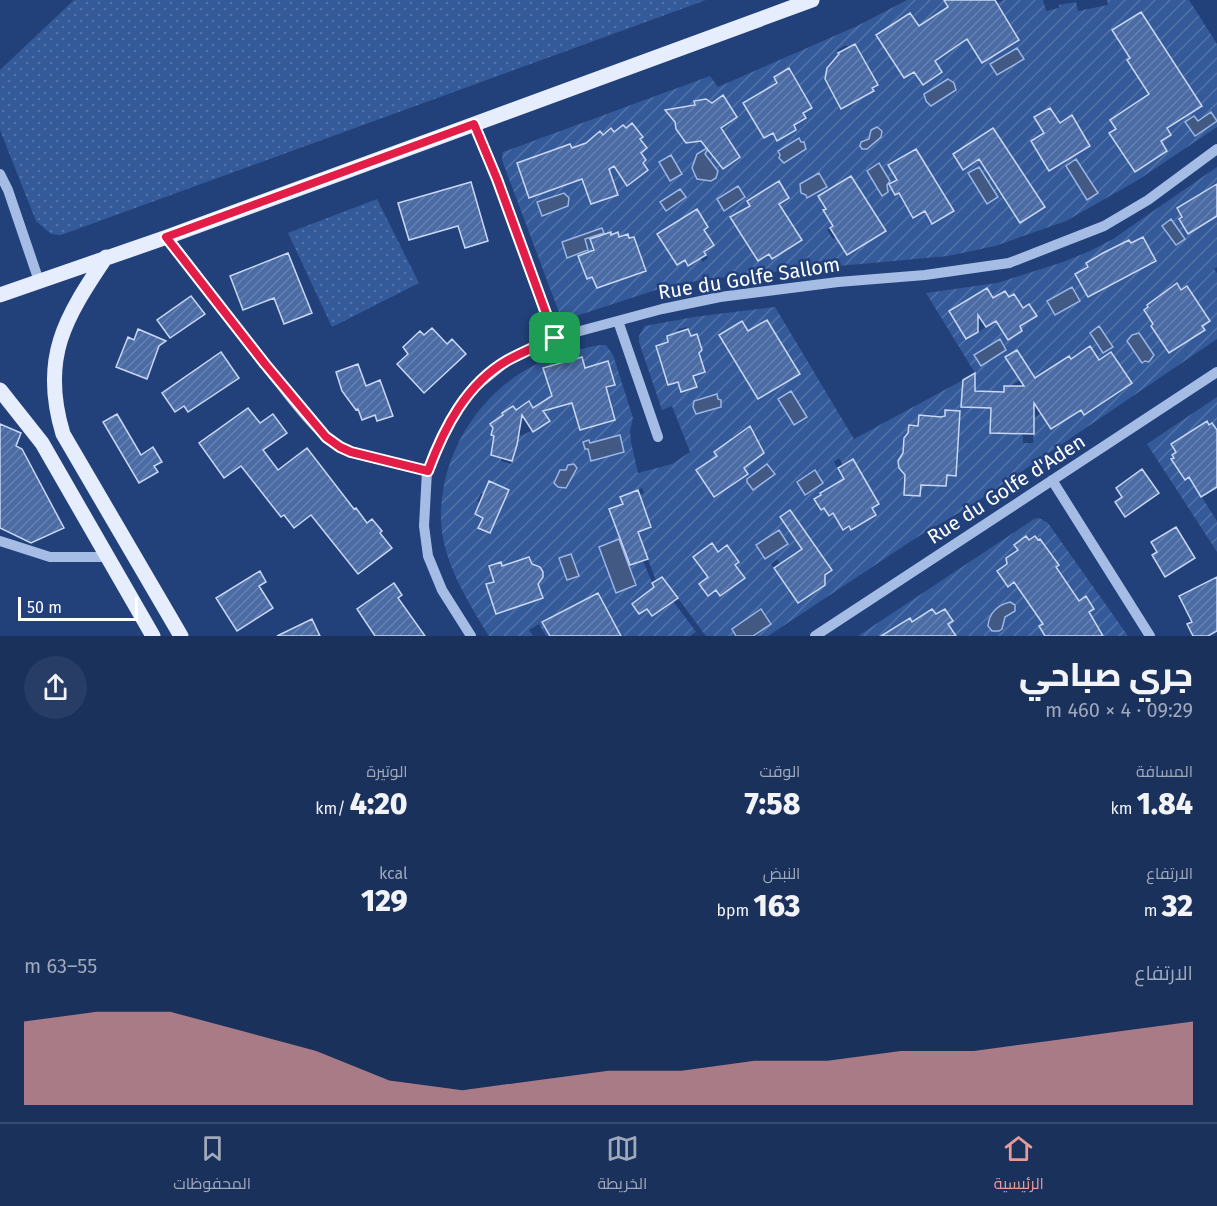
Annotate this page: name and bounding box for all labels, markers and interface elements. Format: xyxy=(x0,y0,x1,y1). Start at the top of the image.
street label: Rue du Golfe Sallom xyxy=(656,252,842,304)
pin xyxy=(529,312,580,363)
icon: arrive xyxy=(538,321,571,354)
street label: Rue du Golfe d'Aden xyxy=(923,429,1089,549)
scale bar xyxy=(18,594,138,622)
text: 50 m xyxy=(27,598,62,617)
text: جري صباحي xyxy=(1019,655,1193,695)
button: share xyxy=(24,656,87,719)
text: 09:29 · 4 × 460 m xyxy=(1045,698,1193,722)
text: الوتيرة xyxy=(367,762,408,781)
text: الوقت xyxy=(760,762,800,781)
text: المسافة xyxy=(1136,762,1193,781)
text: 4:20 xyxy=(350,786,408,822)
text: 7:58 xyxy=(745,786,800,822)
text: 1.84 xyxy=(1137,786,1193,822)
text: /km xyxy=(315,799,350,818)
text: km xyxy=(1111,799,1137,818)
text: kcal xyxy=(379,864,408,883)
text: النبض xyxy=(763,864,800,883)
text: الارتفاع xyxy=(1146,864,1193,883)
text: 129 xyxy=(361,883,408,919)
text: 163 xyxy=(753,888,800,924)
text: 32 xyxy=(1162,888,1193,924)
text: bpm xyxy=(716,901,753,920)
text: m xyxy=(1144,901,1162,920)
text: 55–63 m xyxy=(24,954,97,978)
text: الارتفاع xyxy=(1134,961,1193,985)
tab: المحفوظات xyxy=(173,1132,251,1198)
tab: الخريطة xyxy=(597,1132,647,1198)
tab: الرئيسية xyxy=(994,1132,1044,1198)

